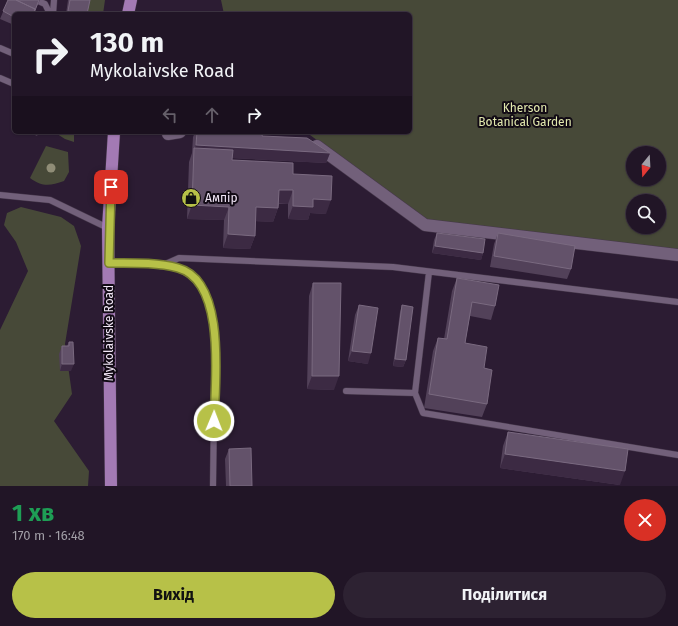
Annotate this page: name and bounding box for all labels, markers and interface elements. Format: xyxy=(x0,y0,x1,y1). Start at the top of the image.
text: 130 m xyxy=(90,26,164,59)
icon: right xyxy=(24,28,76,80)
text: Mykolaivske Road xyxy=(90,60,235,82)
park label: Kherson Botanical Garden xyxy=(478,101,572,129)
icon: left xyxy=(159,104,181,126)
icon: ahead xyxy=(201,104,223,126)
icon: right xyxy=(243,104,265,126)
north arrow xyxy=(626,146,666,186)
map controls xyxy=(626,146,666,234)
pin xyxy=(94,170,128,204)
icon: arrive xyxy=(100,176,122,198)
shop icon: Ампір xyxy=(180,187,202,209)
place label: Ампір xyxy=(205,191,238,205)
button: search xyxy=(626,194,666,234)
street label: Mykolaivske Road xyxy=(102,285,116,381)
position arrow xyxy=(193,400,235,442)
text: 1 хв xyxy=(12,499,54,527)
button: close xyxy=(624,499,666,541)
text: 170 m · 16:48 xyxy=(12,528,85,543)
button: Вихід xyxy=(12,572,335,618)
button: Поділитися xyxy=(343,572,666,618)

